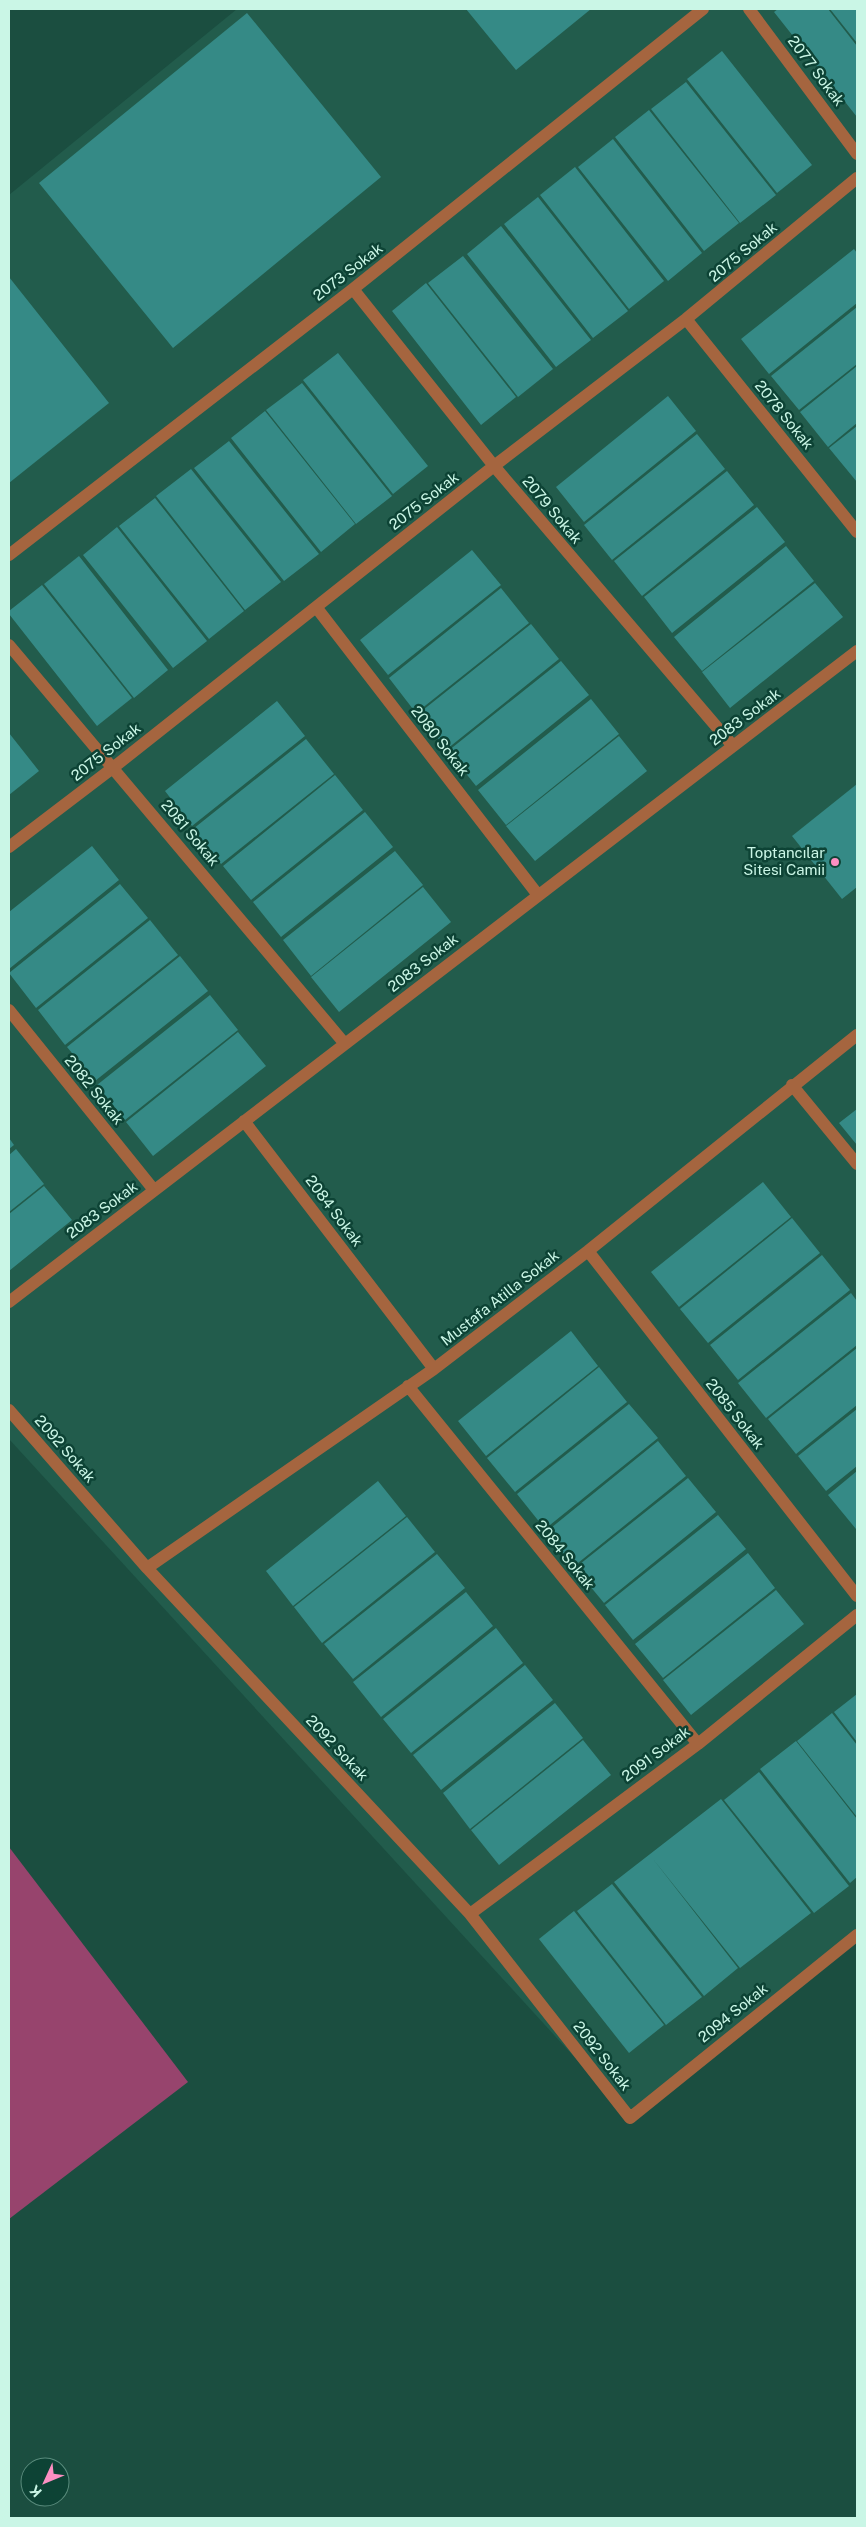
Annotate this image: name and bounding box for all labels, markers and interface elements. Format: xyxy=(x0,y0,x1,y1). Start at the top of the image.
street label: 2077 Sokak xyxy=(785,32,848,109)
street label: 2075 Sokak xyxy=(705,218,780,285)
street label: 2073 Sokak xyxy=(310,239,386,304)
street label: 2078 Sokak xyxy=(752,377,817,452)
street label: 2075 Sokak xyxy=(386,468,462,533)
street label: 2079 Sokak xyxy=(519,472,586,547)
street label: 2083 Sokak xyxy=(706,684,783,749)
street label: 2080 Sokak xyxy=(408,702,473,779)
street label: 2075 Sokak xyxy=(68,719,144,784)
street label: 2081 Sokak xyxy=(158,796,223,869)
place label: Toptancılar Sitesi Camii xyxy=(743,844,825,878)
marker: Toptancılar Sitesi Camii xyxy=(829,856,841,868)
street label: 2083 Sokak xyxy=(384,930,461,995)
street label: 2082 Sokak xyxy=(61,1052,127,1128)
street label: 2084 Sokak xyxy=(302,1172,367,1249)
street label: 2083 Sokak xyxy=(63,1177,140,1242)
street label: Mustafa Atilla Sokak xyxy=(437,1246,562,1349)
street label: 2085 Sokak xyxy=(703,1375,768,1452)
street label: 2092 Sokak xyxy=(32,1412,99,1486)
street label: 2084 Sokak xyxy=(532,1517,599,1593)
street label: 2092 Sokak xyxy=(303,1711,372,1784)
street label: 2091 Sokak xyxy=(618,1723,693,1785)
street label: 2094 Sokak xyxy=(695,1980,771,2046)
street label: 2092 Sokak xyxy=(570,2018,635,2094)
north arrow xyxy=(20,2457,70,2507)
text: K xyxy=(26,2482,45,2500)

